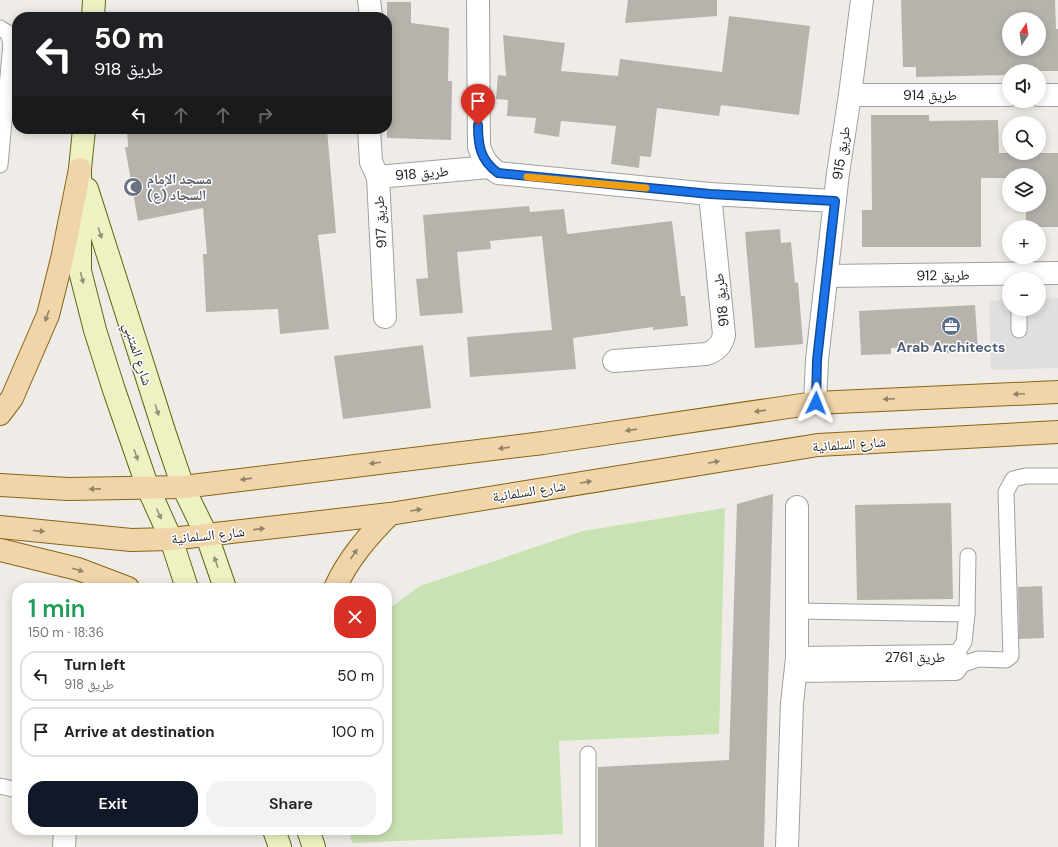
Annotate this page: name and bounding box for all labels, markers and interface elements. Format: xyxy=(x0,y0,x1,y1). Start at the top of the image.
north arrow xyxy=(1002,12,1046,56)
map controls xyxy=(1002,12,1046,316)
text: 50 m xyxy=(94,20,164,57)
icon: left xyxy=(28,28,80,80)
text: طريق 918 xyxy=(94,57,163,81)
button: sound xyxy=(1002,64,1046,108)
pin xyxy=(461,84,495,125)
street label: طريق 914 xyxy=(903,86,957,105)
icon: arrive xyxy=(467,90,489,112)
icon: left xyxy=(128,104,150,126)
icon: ahead xyxy=(170,104,192,126)
icon: ahead xyxy=(212,104,234,126)
icon: right xyxy=(254,104,276,126)
button: search xyxy=(1002,116,1046,160)
street label: طريق 915 xyxy=(828,125,855,181)
street label: طريق 918 xyxy=(394,162,450,185)
button: layers xyxy=(1002,168,1046,212)
place label: مسجد الإمام السجاد (ع) xyxy=(147,170,212,204)
mosque icon: مسجد الإمام السجاد (ع) xyxy=(122,176,144,198)
street label: طريق 917 xyxy=(370,195,391,249)
button: + xyxy=(1002,220,1046,264)
one-way arrow xyxy=(98,227,104,239)
street label: طريق 912 xyxy=(916,266,970,285)
one-way arrow xyxy=(79,272,85,284)
street label: طريق 918 xyxy=(709,272,734,328)
button: − xyxy=(1002,272,1046,316)
one-way arrow xyxy=(44,311,50,323)
office icon: Arab Architects xyxy=(940,315,962,337)
street label: شارع المتنبي xyxy=(117,320,157,389)
place label: Arab Architects xyxy=(896,338,1006,356)
position arrow xyxy=(795,382,837,424)
one-way arrow xyxy=(1013,390,1025,397)
one-way arrow xyxy=(883,396,895,403)
one-way arrow xyxy=(154,404,160,416)
one-way arrow xyxy=(754,408,766,414)
one-way arrow xyxy=(625,427,637,433)
street label: شارع السلمانية xyxy=(812,432,887,457)
one-way arrow xyxy=(498,445,510,451)
one-way arrow xyxy=(134,450,140,462)
one-way arrow xyxy=(708,458,720,464)
one-way arrow xyxy=(369,460,381,466)
one-way arrow xyxy=(240,476,252,482)
street label: شارع السلمانية xyxy=(491,476,567,507)
one-way arrow xyxy=(580,479,592,485)
one-way arrow xyxy=(88,486,101,492)
one-way arrow xyxy=(410,507,422,513)
one-way arrow xyxy=(156,508,162,520)
street label: شارع السلمانية xyxy=(170,522,246,549)
one-way arrow xyxy=(253,526,265,532)
one-way arrow xyxy=(33,528,45,534)
one-way arrow xyxy=(350,549,358,560)
one-way arrow xyxy=(212,555,218,567)
one-way arrow xyxy=(73,567,85,573)
text: 1 min xyxy=(28,593,85,624)
button: close xyxy=(334,596,376,638)
text: 150 m · 18:36 xyxy=(28,624,104,641)
street label: طريق 2761 xyxy=(885,648,945,667)
text: Turn left xyxy=(64,655,125,675)
icon: left xyxy=(30,665,52,687)
text: 50 m xyxy=(337,666,374,686)
text: طريق 918 xyxy=(64,676,114,693)
icon: arrive xyxy=(30,721,52,743)
text: Arrive at destination xyxy=(64,722,215,742)
text: 100 m xyxy=(331,722,374,742)
button: Exit xyxy=(28,781,198,827)
button: Share xyxy=(206,781,376,827)

